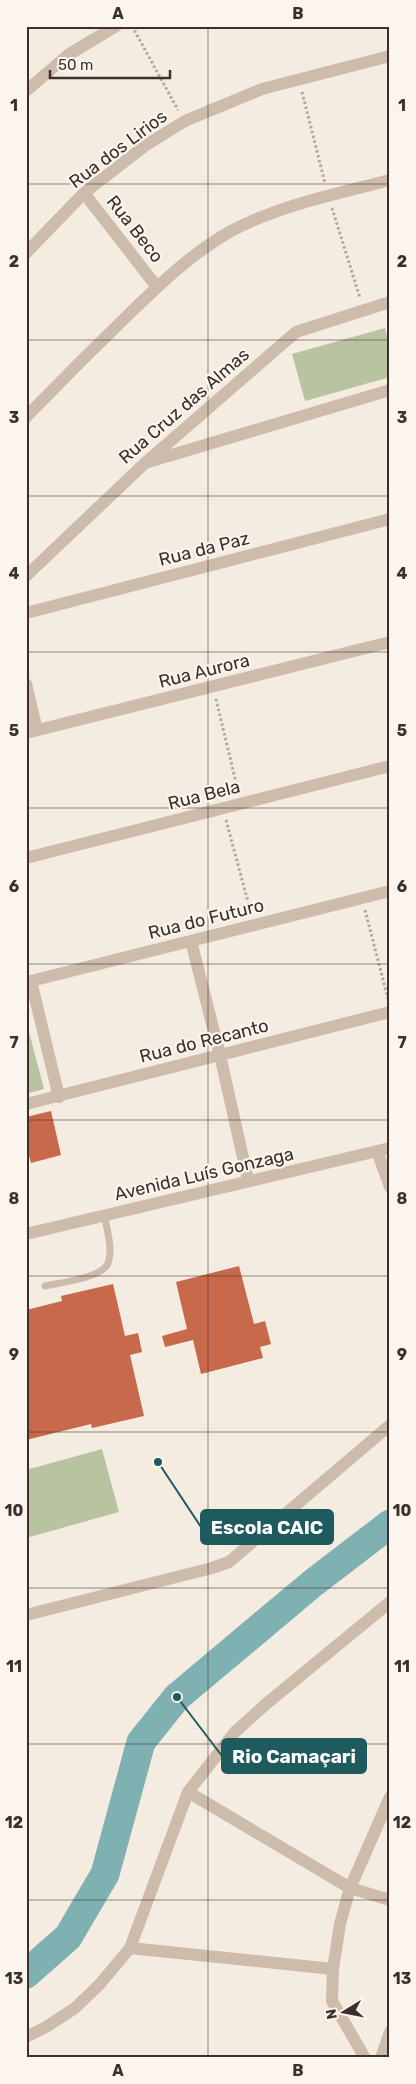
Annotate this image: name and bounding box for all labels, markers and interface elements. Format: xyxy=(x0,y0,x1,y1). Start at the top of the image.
text: A xyxy=(112,4,124,23)
text: B xyxy=(292,4,304,23)
scale bar xyxy=(50,48,170,80)
text: 50 m xyxy=(58,56,93,74)
text: 1 xyxy=(10,96,18,115)
text: 1 xyxy=(398,96,406,115)
street label: Rua dos Lirios xyxy=(65,105,171,193)
street label: Rua Beco xyxy=(102,191,168,267)
text: 2 xyxy=(9,252,19,271)
text: 2 xyxy=(397,252,407,271)
street label: Rua Cruz das Almas xyxy=(114,343,254,469)
text: 3 xyxy=(9,408,19,427)
text: 3 xyxy=(397,408,407,427)
street label: Rua da Paz xyxy=(156,527,252,571)
text: 4 xyxy=(9,564,20,583)
text: 4 xyxy=(397,564,408,583)
street label: Rua Aurora xyxy=(156,649,252,693)
text: 5 xyxy=(9,721,19,740)
text: 5 xyxy=(397,721,407,740)
street label: Rua Bela xyxy=(166,775,242,815)
text: 6 xyxy=(9,877,19,896)
text: 6 xyxy=(397,877,407,896)
street label: Rua do Futuro xyxy=(146,894,266,944)
street label: Rua do Recanto xyxy=(137,1014,271,1068)
text: 7 xyxy=(9,1033,19,1052)
text: 7 xyxy=(397,1033,407,1052)
street label: Avenida Luís Gonzaga xyxy=(112,1143,296,1205)
text: 8 xyxy=(9,1189,20,1208)
text: 8 xyxy=(397,1189,408,1208)
text: 9 xyxy=(9,1345,19,1364)
text: 9 xyxy=(397,1345,407,1364)
text: 10 xyxy=(5,1501,24,1520)
text: 10 xyxy=(393,1501,412,1520)
callout: Escola CAIC xyxy=(201,1510,333,1544)
text: Escola CAIC xyxy=(211,1516,323,1539)
text: 11 xyxy=(6,1657,22,1676)
text: 11 xyxy=(394,1657,410,1676)
callout: Rio Camaçari xyxy=(222,1739,366,1773)
text: Rio Camaçari xyxy=(232,1745,356,1768)
text: 12 xyxy=(5,1813,23,1832)
text: 12 xyxy=(393,1813,411,1832)
text: 13 xyxy=(5,1969,23,1988)
text: 13 xyxy=(393,1969,411,1988)
north arrow xyxy=(318,1986,368,2036)
text: N xyxy=(322,2008,341,2021)
text: A xyxy=(112,2061,124,2080)
text: B xyxy=(292,2061,304,2080)

